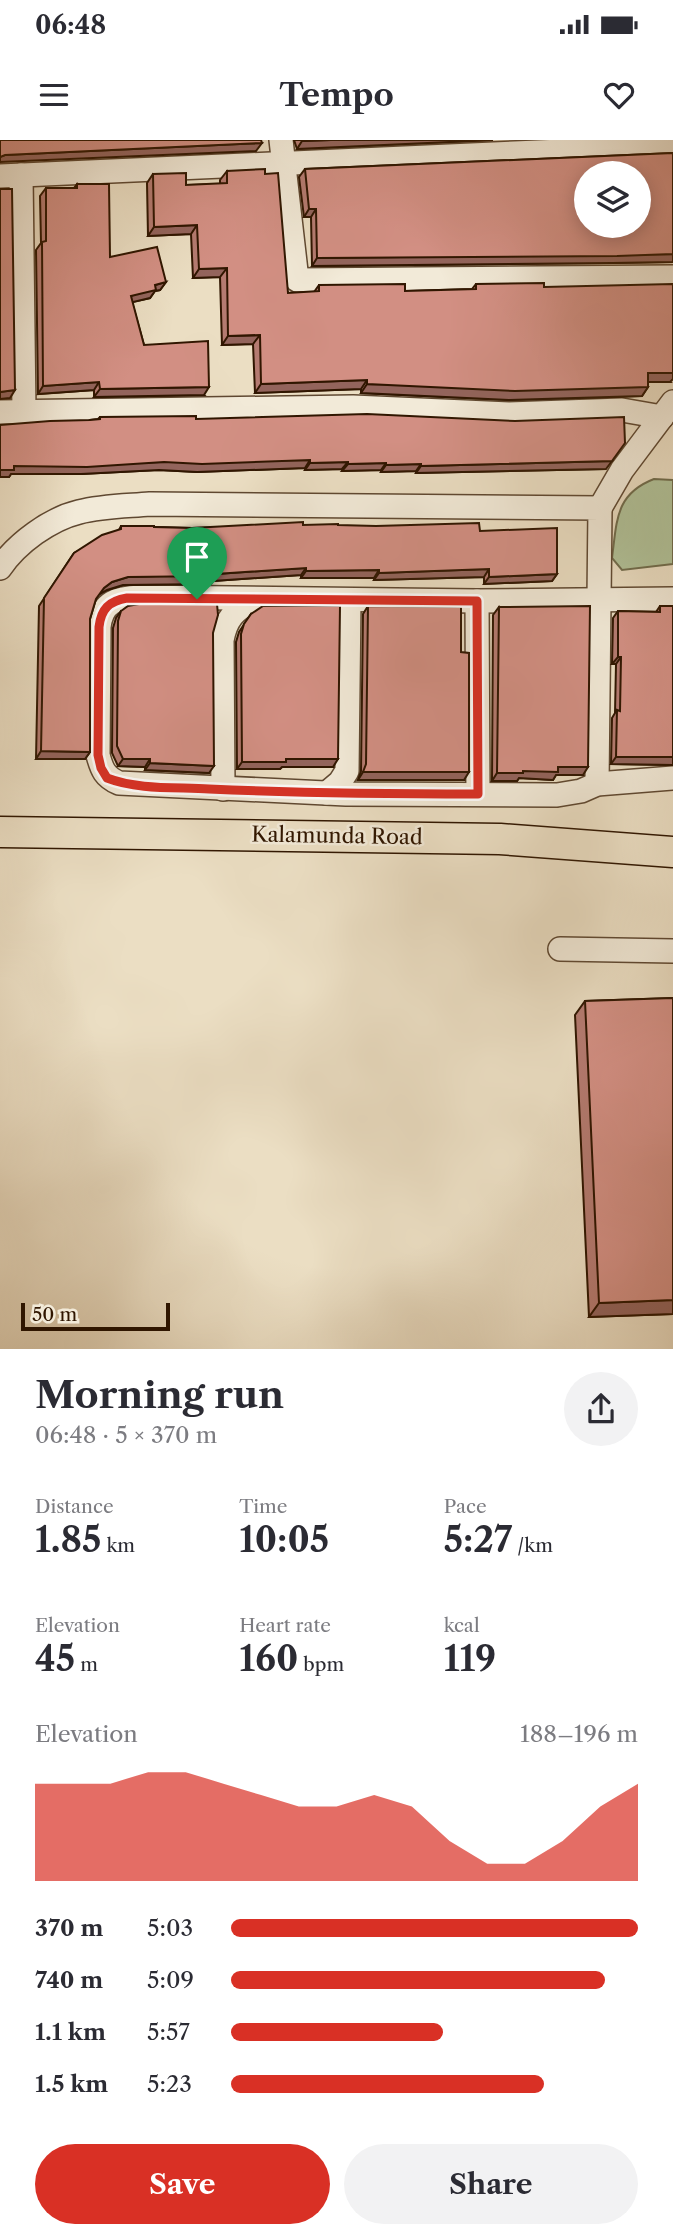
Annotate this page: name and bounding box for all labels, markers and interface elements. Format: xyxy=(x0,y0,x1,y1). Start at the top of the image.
text: 06:48 xyxy=(35,9,106,41)
text: Tempo xyxy=(279,75,394,114)
icon: menu xyxy=(35,76,73,114)
icon: heart xyxy=(600,76,638,114)
map controls xyxy=(574,161,651,238)
button: layers xyxy=(574,161,651,238)
pin xyxy=(167,527,227,599)
icon: arrive xyxy=(178,538,216,576)
street label: Kalamunda Road xyxy=(251,822,423,849)
scale bar xyxy=(21,1300,170,1332)
text: 50 m xyxy=(32,1303,77,1326)
text: Morning run xyxy=(35,1371,284,1418)
button: share xyxy=(564,1372,638,1446)
text: 06:48 · 5 × 370 m xyxy=(35,1421,217,1449)
text: Distance xyxy=(35,1495,114,1518)
text: Time xyxy=(239,1495,287,1518)
text: Pace xyxy=(444,1495,487,1518)
text: 1.85 xyxy=(35,1518,101,1561)
text: 10:05 xyxy=(239,1518,329,1561)
text: 5:27 xyxy=(444,1518,512,1561)
text: km xyxy=(101,1534,135,1557)
text: /km xyxy=(512,1534,553,1557)
text: Elevation xyxy=(35,1614,120,1637)
text: Heart rate xyxy=(239,1614,331,1637)
text: kcal xyxy=(444,1614,480,1637)
text: 45 xyxy=(35,1637,75,1680)
text: 160 xyxy=(239,1637,298,1680)
text: 119 xyxy=(444,1637,496,1680)
text: m xyxy=(75,1653,98,1676)
text: bpm xyxy=(298,1653,344,1676)
text: Elevation xyxy=(35,1720,138,1748)
text: 188–196 m xyxy=(520,1720,638,1748)
text: 370 m xyxy=(35,1914,103,1942)
text: 5:03 xyxy=(147,1914,193,1942)
text: 740 m xyxy=(35,1966,103,1994)
text: 5:09 xyxy=(147,1966,194,1994)
text: 1.1 km xyxy=(35,2018,106,2046)
text: 5:57 xyxy=(147,2018,190,2046)
text: 1.5 km xyxy=(35,2070,108,2098)
text: 5:23 xyxy=(147,2070,192,2098)
button: Save xyxy=(35,2144,330,2224)
button: Share xyxy=(344,2144,638,2224)

